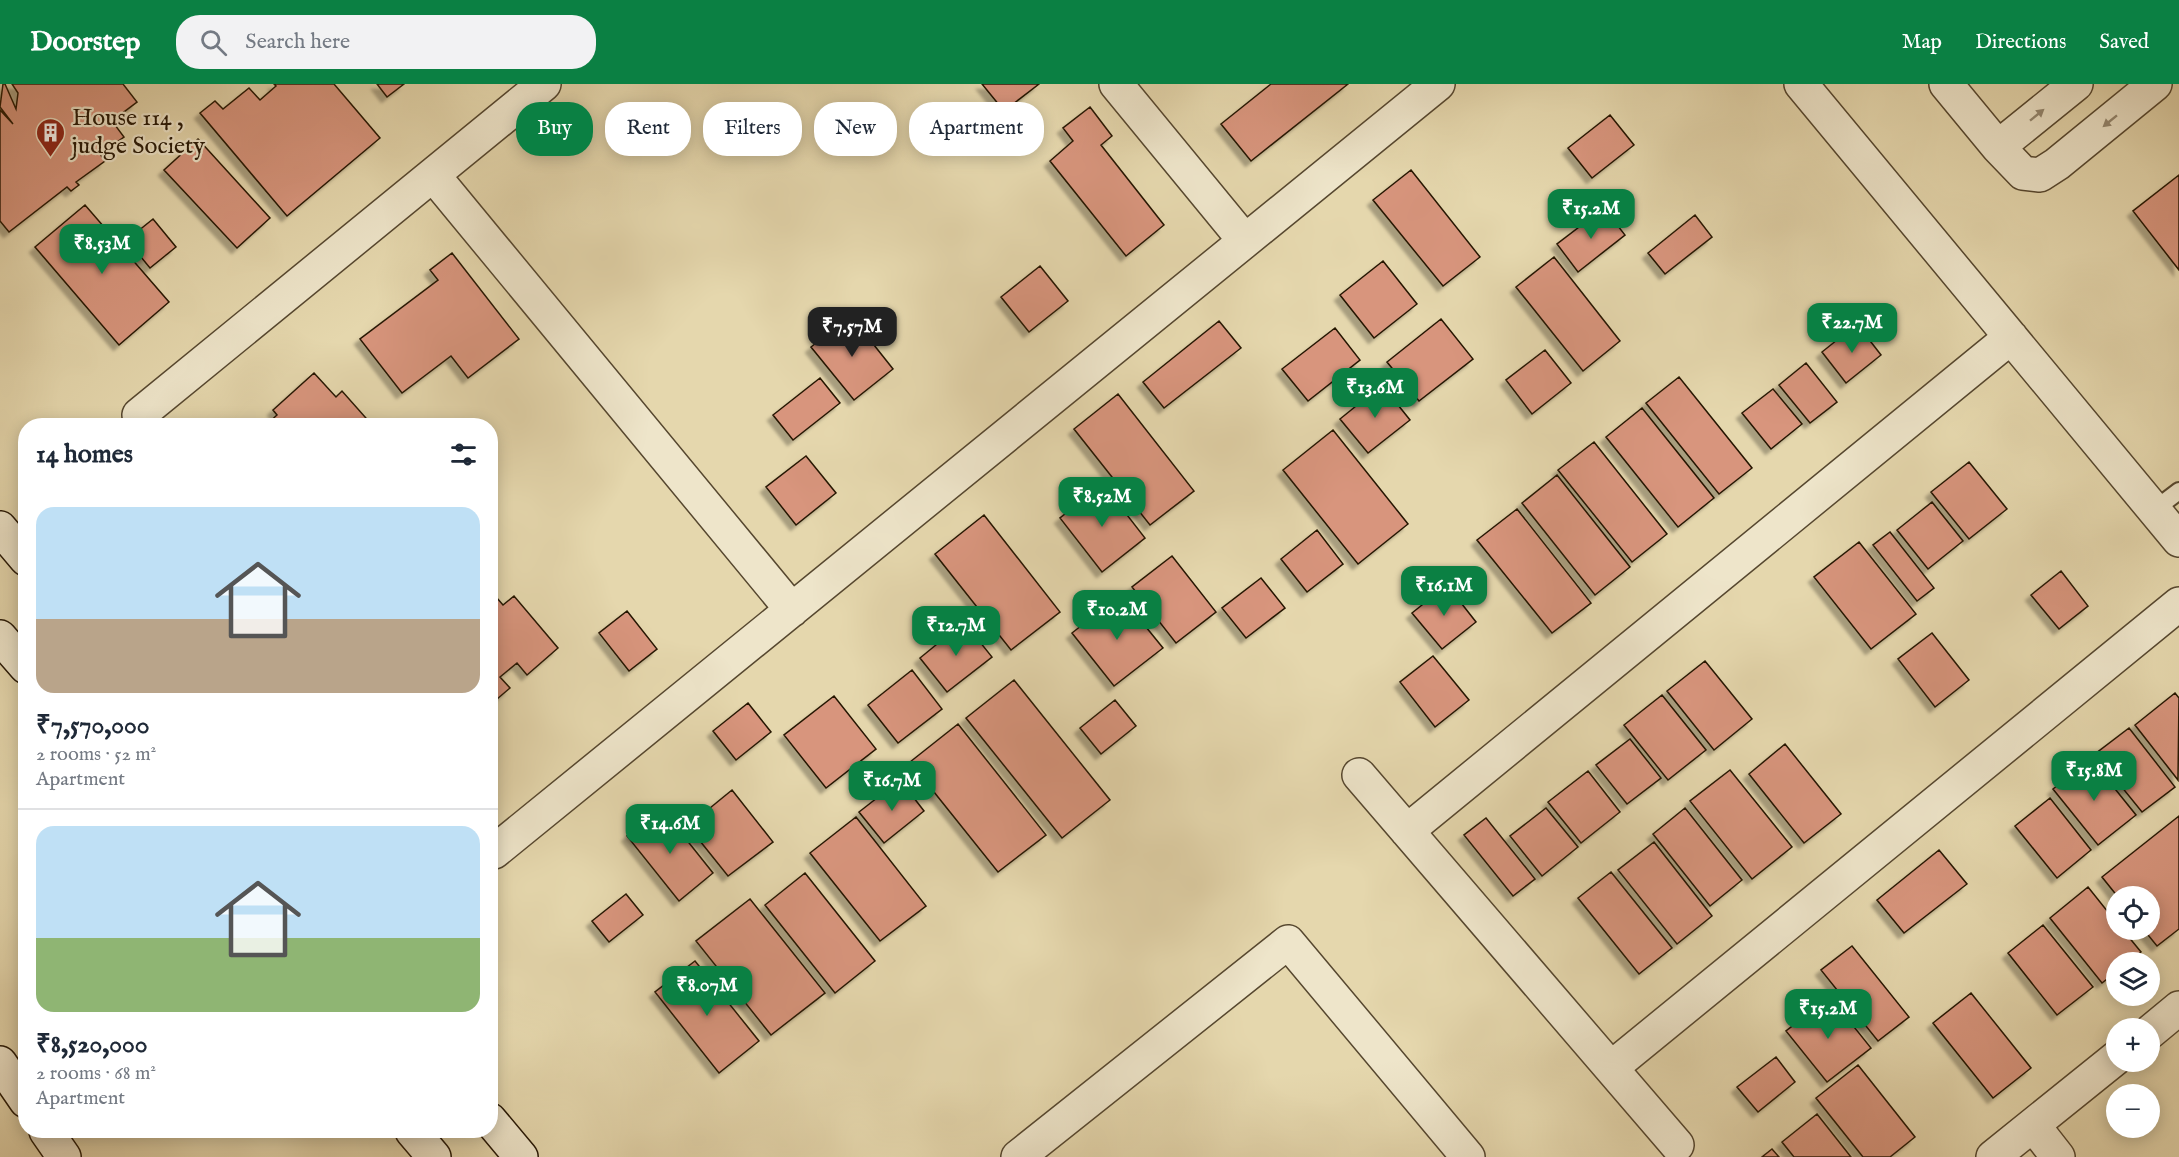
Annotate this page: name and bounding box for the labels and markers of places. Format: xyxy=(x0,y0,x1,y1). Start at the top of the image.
place label: House 114 , judge Society xyxy=(70,103,205,162)
building icon: House 114 , judge Society xyxy=(35,116,67,158)
pin: ₹15.2M xyxy=(1542,189,1640,240)
pin: ₹8.53M xyxy=(53,224,151,275)
pin: ₹22.7M xyxy=(1803,303,1901,354)
pin: ₹7.57M xyxy=(803,307,901,358)
pin: ₹13.6M xyxy=(1326,368,1424,419)
pin: ₹8.52M xyxy=(1053,477,1151,528)
pin: ₹16.1M xyxy=(1395,566,1493,617)
pin: ₹10.2M xyxy=(1068,590,1166,641)
pin: ₹12.7M xyxy=(907,606,1005,657)
pin: ₹15.8M xyxy=(2045,751,2143,802)
pin: ₹16.7M xyxy=(843,761,941,812)
pin: ₹14.6M xyxy=(621,804,719,855)
pin: ₹8.07M xyxy=(658,966,756,1017)
pin: ₹15.2M xyxy=(1779,989,1877,1040)

